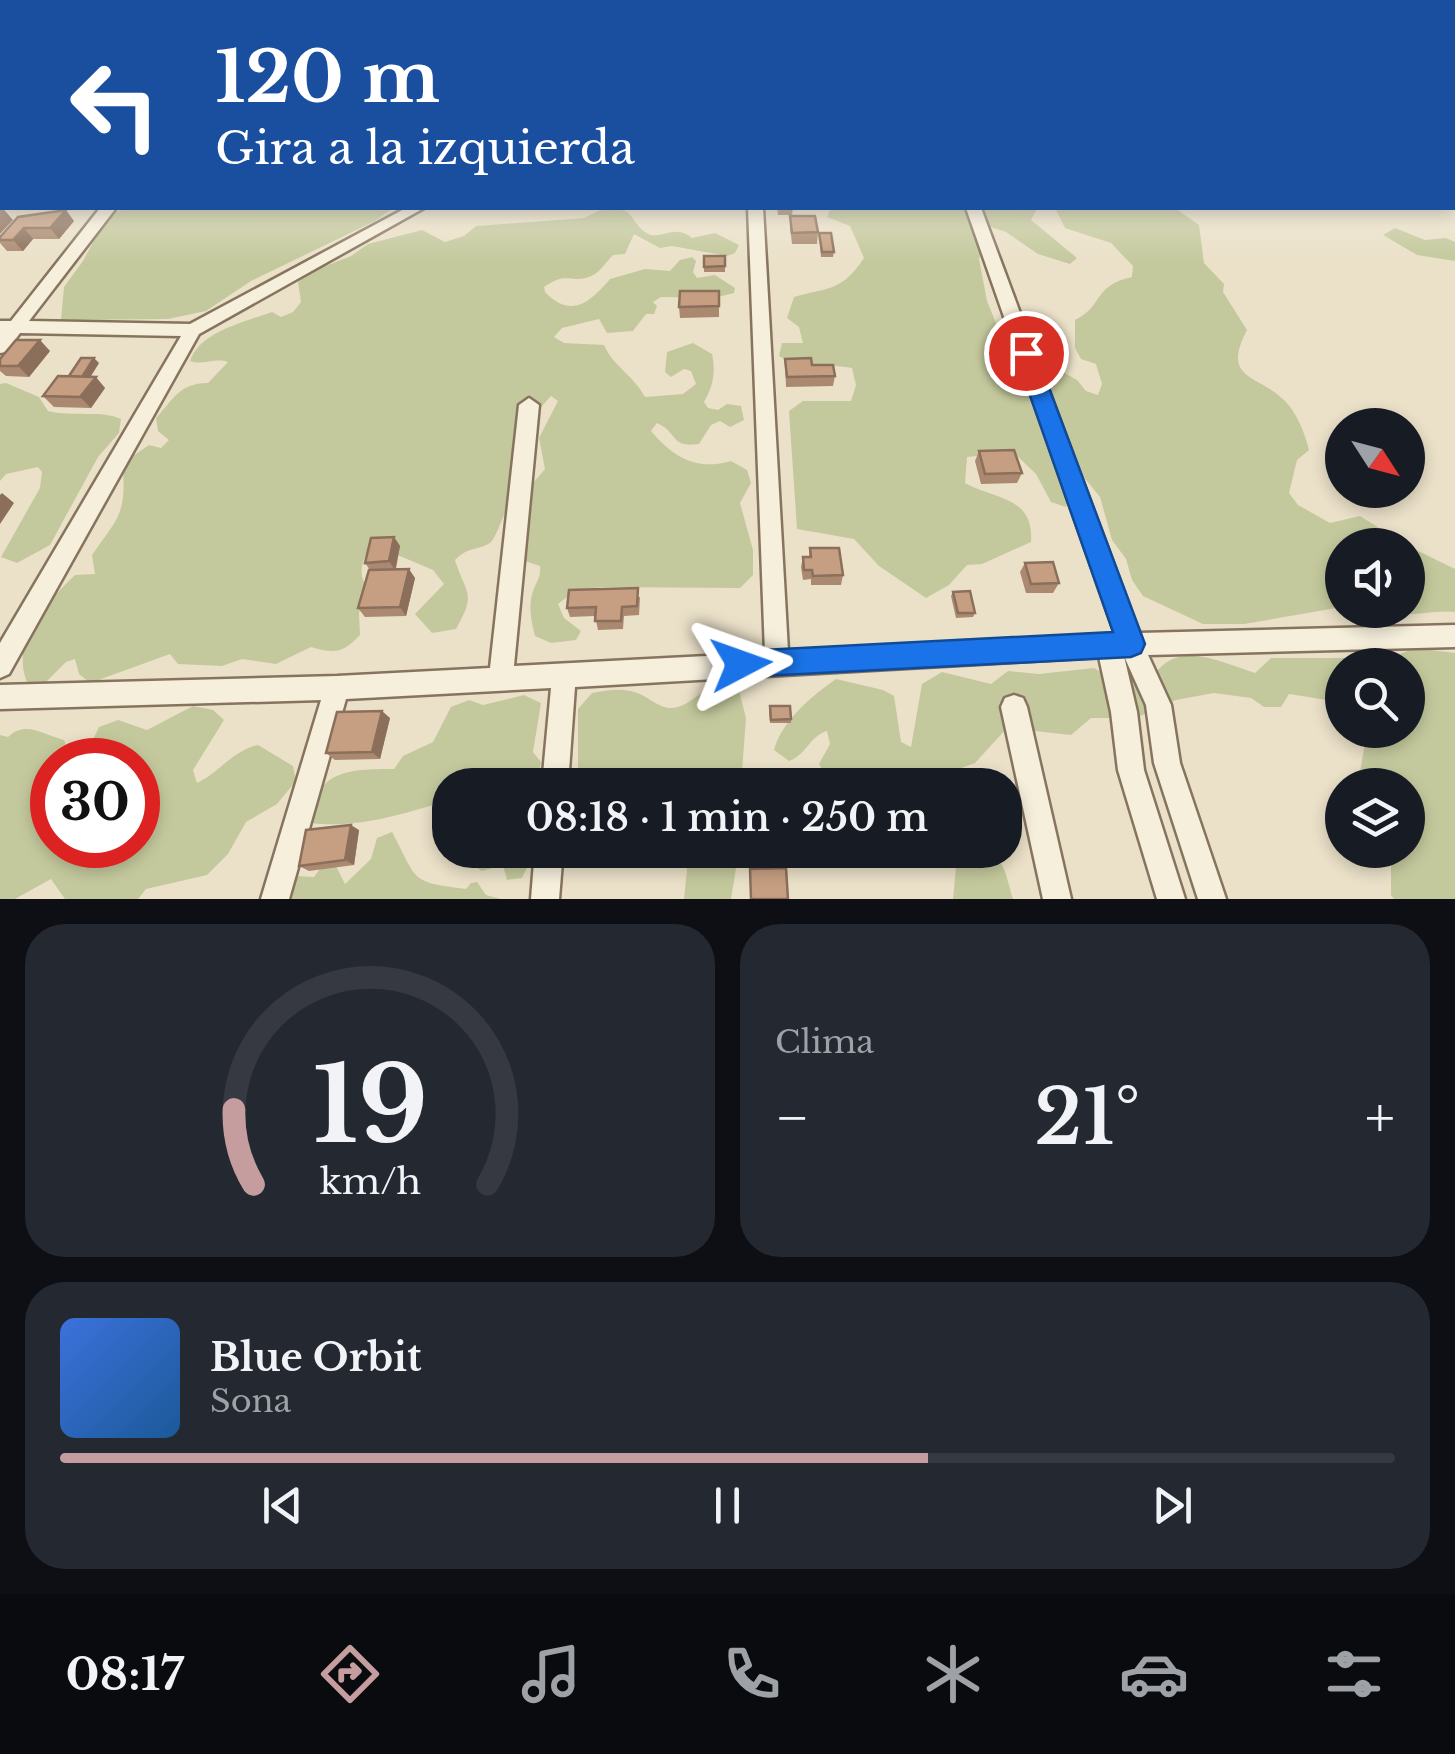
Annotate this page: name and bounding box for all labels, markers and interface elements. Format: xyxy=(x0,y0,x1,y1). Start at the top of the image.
text: 120 m xyxy=(215,34,440,121)
icon: left xyxy=(50,40,180,170)
text: Gira a la izquierda xyxy=(215,120,635,176)
pin xyxy=(984,311,1069,396)
icon: arrive xyxy=(999,326,1054,381)
north arrow xyxy=(1325,408,1425,508)
map controls xyxy=(1325,408,1425,868)
button: sound xyxy=(1325,528,1425,628)
position arrow xyxy=(689,612,793,716)
button: search xyxy=(1325,648,1425,748)
speed limit sign: 30 xyxy=(30,738,160,868)
button: layers xyxy=(1325,768,1425,868)
text: 08:18 · 1 min · 250 m xyxy=(526,794,928,841)
text: Clima xyxy=(775,1022,874,1062)
text: 19 xyxy=(312,1041,428,1170)
text: 21° xyxy=(1034,1071,1140,1164)
text: − xyxy=(775,1084,810,1152)
text: + xyxy=(1365,1084,1395,1152)
text: km/h xyxy=(319,1159,421,1204)
text: Blue Orbit xyxy=(210,1334,421,1381)
text: Sona xyxy=(210,1381,291,1421)
icon: previous xyxy=(255,1478,310,1533)
icon: pause xyxy=(700,1478,755,1533)
icon: next xyxy=(1145,1478,1200,1533)
icon: directions xyxy=(315,1639,385,1709)
icon: music xyxy=(516,1639,586,1709)
icon: phone xyxy=(717,1639,787,1709)
icon: climate xyxy=(918,1639,988,1709)
icon: car xyxy=(1119,1639,1189,1709)
icon: filters xyxy=(1319,1639,1389,1709)
text: 08:17 xyxy=(65,1646,184,1702)

